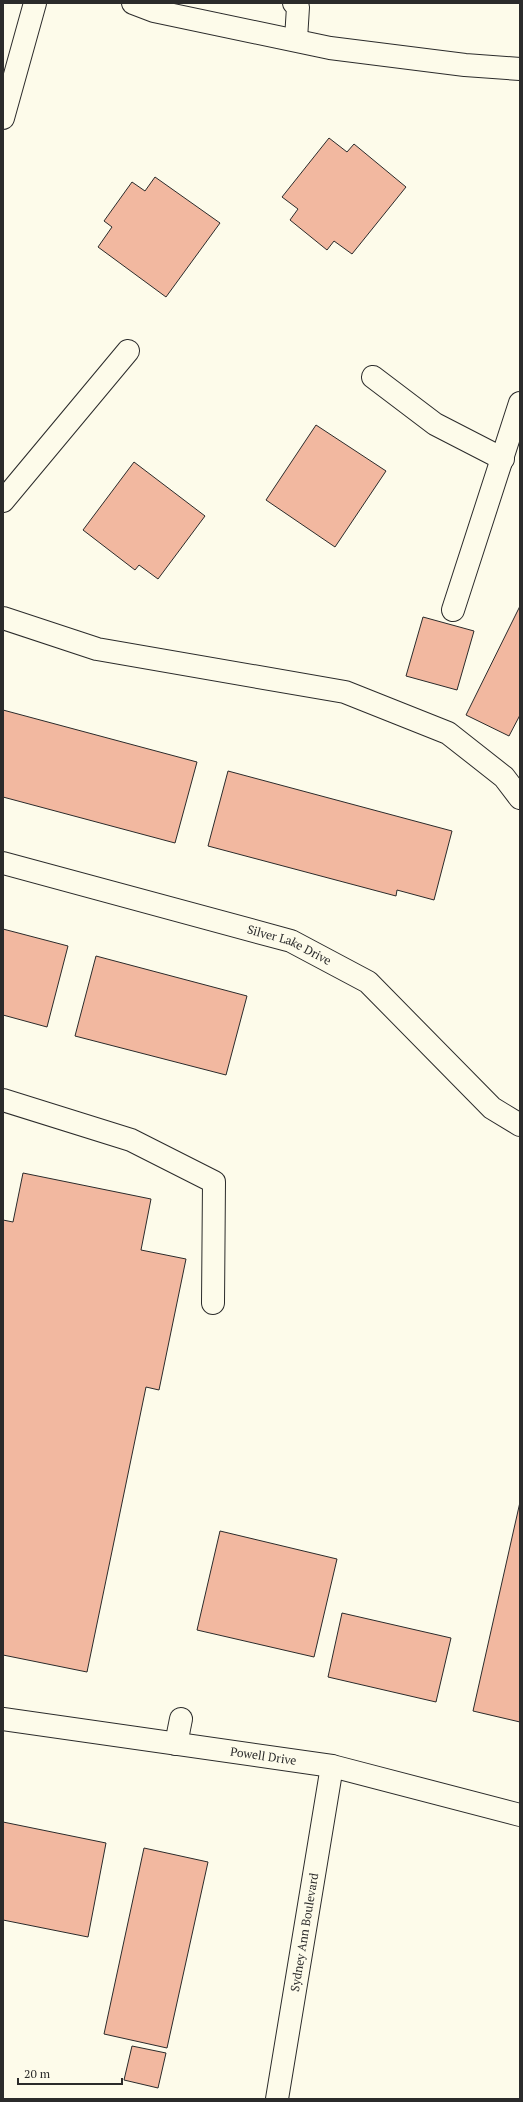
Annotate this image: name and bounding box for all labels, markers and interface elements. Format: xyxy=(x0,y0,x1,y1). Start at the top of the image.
street label: Silver Lake Drive xyxy=(246,921,334,968)
street label: Powell Drive xyxy=(229,1744,298,1768)
street label: Sydney Ann Boulevard xyxy=(287,1871,321,1993)
scale bar xyxy=(18,2060,122,2086)
text: 20 m xyxy=(24,2066,51,2081)

